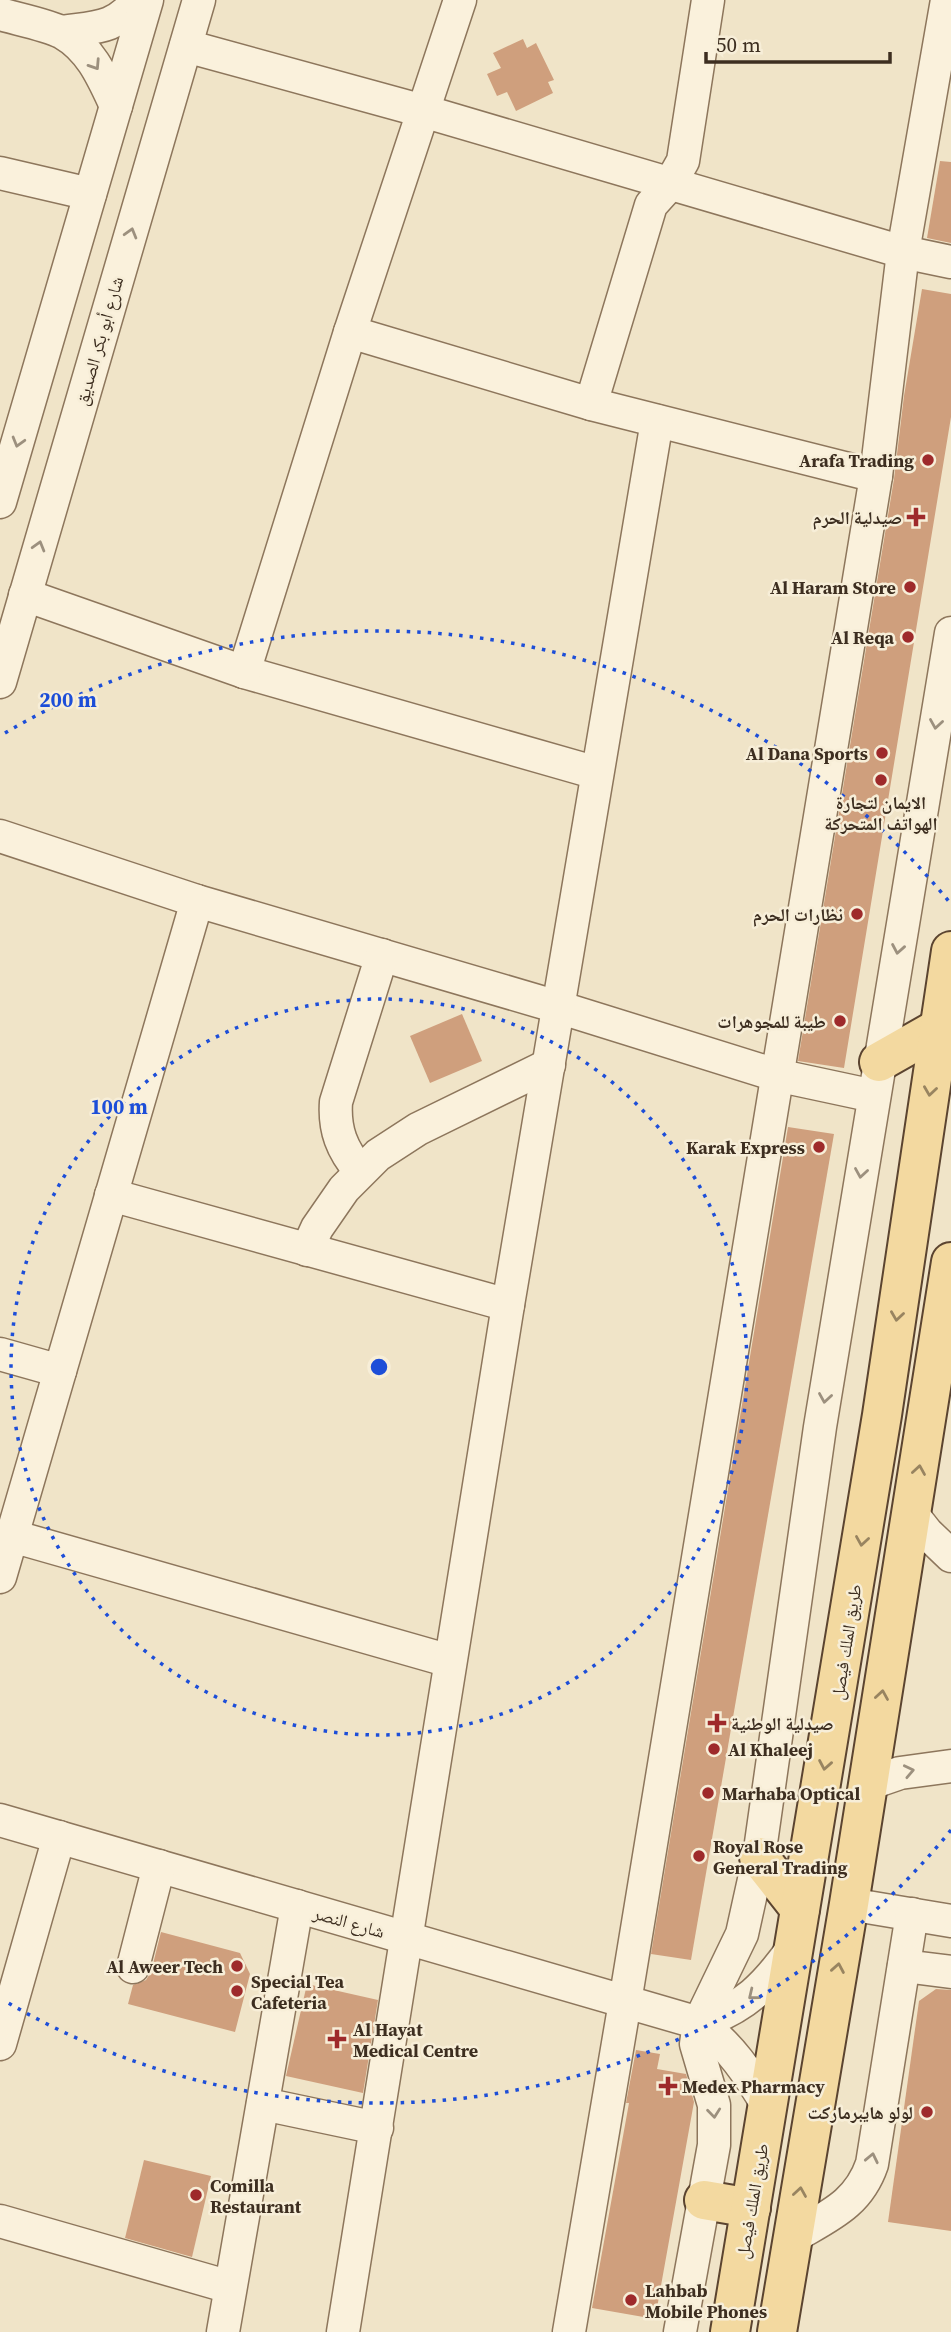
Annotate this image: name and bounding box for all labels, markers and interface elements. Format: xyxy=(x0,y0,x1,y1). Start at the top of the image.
scale bar xyxy=(706,21,890,65)
text: 50 m xyxy=(716,30,761,59)
one-way arrow xyxy=(86,57,99,70)
one-way arrow xyxy=(122,228,137,240)
street label: شارع أبو بكر الصديق xyxy=(69,273,129,409)
one-way arrow xyxy=(11,435,26,447)
place label: Arafa Trading xyxy=(799,448,914,473)
marker: Arafa Trading xyxy=(920,452,936,468)
place label: صيدلية الحرم xyxy=(813,505,902,530)
marker: صيدلية الحرم xyxy=(908,509,924,525)
one-way arrow xyxy=(31,540,46,552)
place label: Al Haram Store xyxy=(770,575,896,600)
marker: Al Haram Store xyxy=(902,579,918,595)
place label: Al Reqa xyxy=(831,625,894,650)
marker: Al Reqa xyxy=(900,629,916,645)
text: 200 m xyxy=(39,685,97,714)
one-way arrow xyxy=(929,718,944,730)
place label: Al Dana Sports xyxy=(746,741,868,766)
marker: Al Dana Sports xyxy=(874,745,890,761)
marker: الايمان لتجارة الهواتف المتحركة xyxy=(873,772,889,788)
place label: الايمان لتجارة الهواتف المتحركة xyxy=(824,790,938,836)
place label: نظارات الحرم xyxy=(753,902,843,927)
marker: نظارات الحرم xyxy=(849,906,865,922)
one-way arrow xyxy=(891,943,906,955)
place label: طيبة للمجوهرات xyxy=(717,1009,826,1034)
marker: طيبة للمجوهرات xyxy=(832,1013,848,1029)
one-way arrow xyxy=(922,1085,937,1097)
text: 100 m xyxy=(90,1092,148,1121)
place label: Karak Express xyxy=(686,1135,805,1160)
marker: Karak Express xyxy=(811,1139,827,1155)
one-way arrow xyxy=(854,1167,869,1179)
one-way arrow xyxy=(890,1310,905,1322)
centre of rings xyxy=(367,1355,391,1379)
one-way arrow xyxy=(818,1392,833,1404)
one-way arrow xyxy=(911,1465,926,1476)
one-way arrow xyxy=(855,1535,870,1547)
street label: طريق الملك فيصل xyxy=(824,1582,868,1702)
one-way arrow xyxy=(875,1689,890,1701)
place label: صيدلية الوطنية xyxy=(731,1711,834,1736)
marker: صيدلية الوطنية xyxy=(709,1715,725,1731)
place label: Al Khaleej xyxy=(728,1737,813,1762)
marker: Al Khaleej xyxy=(706,1741,722,1757)
one-way arrow xyxy=(818,1759,833,1771)
one-way arrow xyxy=(903,1765,915,1780)
place label: Marhaba Optical xyxy=(722,1781,860,1806)
marker: Marhaba Optical xyxy=(700,1785,716,1801)
place label: Royal Rose General Trading xyxy=(713,1834,848,1880)
marker: Royal Rose General Trading xyxy=(691,1848,707,1864)
street label: شارع النصر xyxy=(309,1900,388,1944)
place label: Al Aweer Tech xyxy=(106,1954,223,1979)
marker: Al Aweer Tech xyxy=(229,1958,245,1974)
one-way arrow xyxy=(830,1962,845,1974)
place label: Special Tea Cafeteria xyxy=(251,1969,344,2015)
marker: Special Tea Cafeteria xyxy=(229,1983,245,1999)
one-way arrow xyxy=(749,1987,762,1999)
place label: Al Hayat Medical Centre xyxy=(353,2017,478,2063)
marker: Al Hayat Medical Centre xyxy=(327,2029,347,2049)
place label: Medex Pharmacy xyxy=(682,2074,825,2099)
marker: Medex Pharmacy xyxy=(660,2078,676,2094)
place label: لولو هايبرماركت xyxy=(808,2100,913,2125)
marker: لولو هايبرماركت xyxy=(919,2104,935,2120)
one-way arrow xyxy=(706,2108,721,2119)
street label: طريق الملك فيصل xyxy=(730,2141,774,2261)
one-way arrow xyxy=(864,2152,879,2164)
place label: Comilla Restaurant xyxy=(210,2173,302,2219)
one-way arrow xyxy=(792,2186,807,2198)
marker: Comilla Restaurant xyxy=(188,2187,204,2203)
place label: Lahbab Mobile Phones xyxy=(645,2278,767,2324)
marker: Lahbab Mobile Phones xyxy=(623,2292,639,2308)

